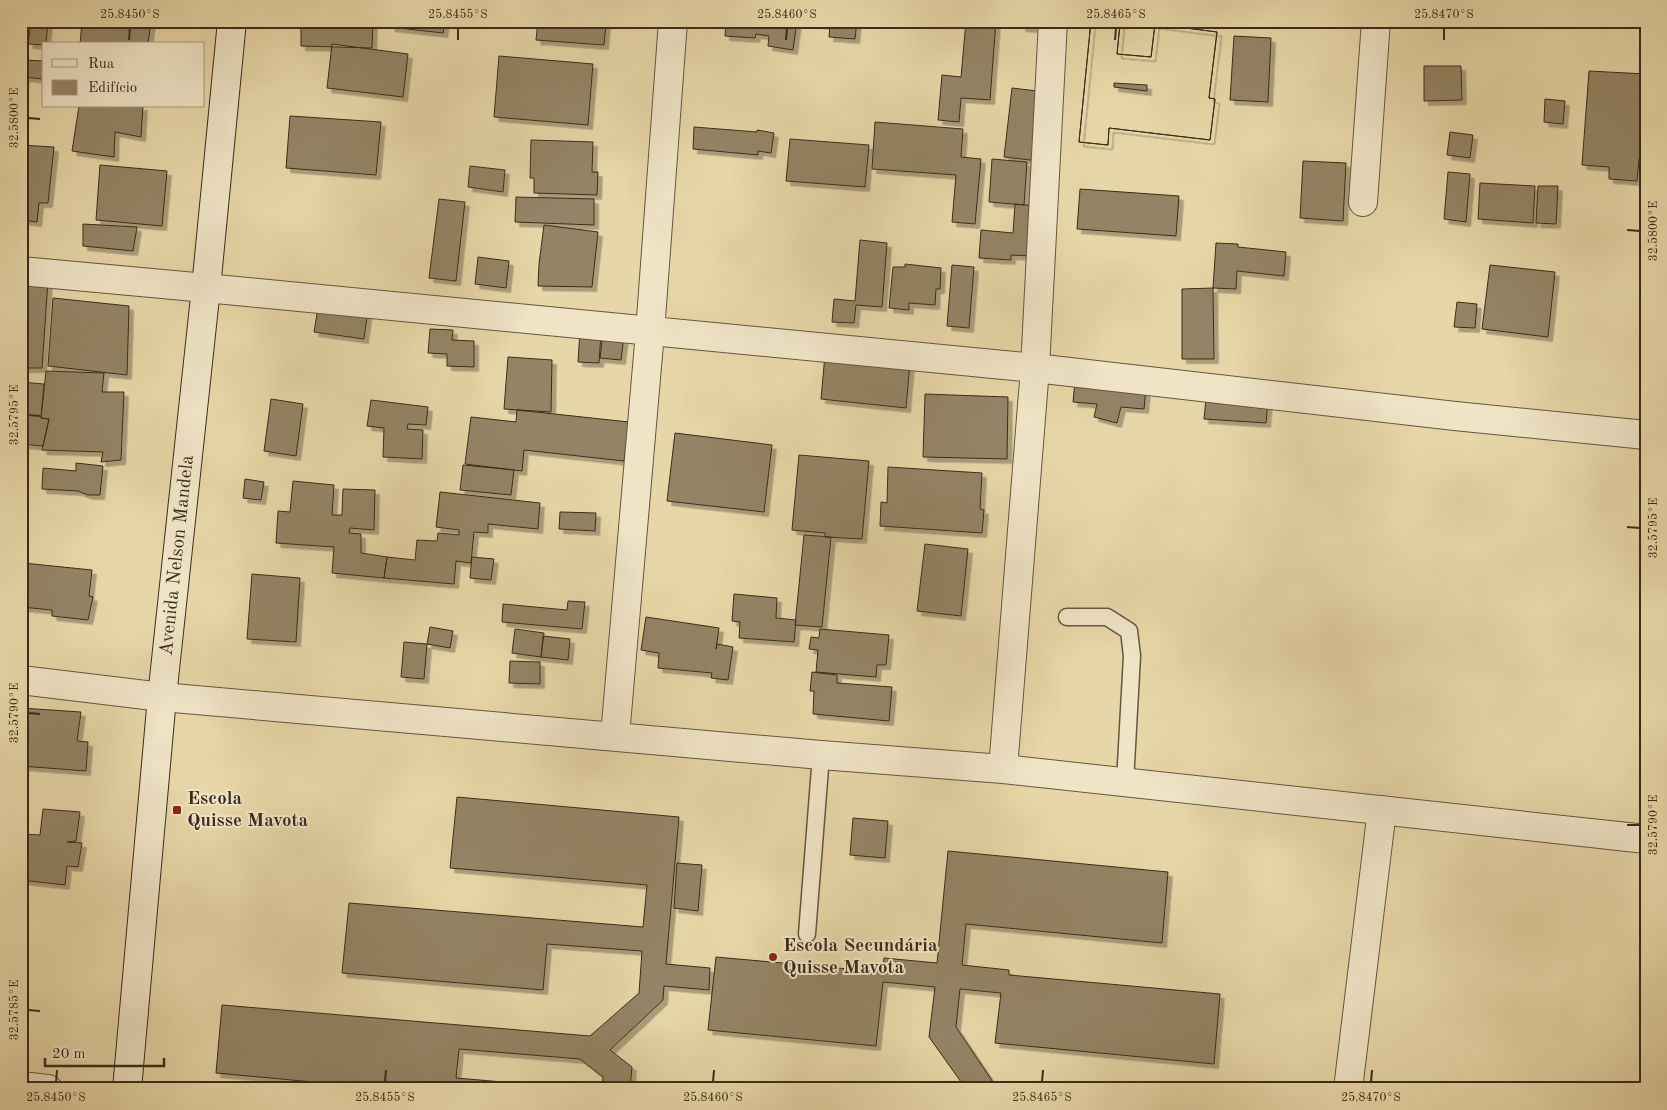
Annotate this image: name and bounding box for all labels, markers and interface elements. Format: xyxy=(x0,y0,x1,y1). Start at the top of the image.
text: 25.8450°S xyxy=(100,8,160,21)
text: 25.8455°S xyxy=(428,8,488,21)
text: 25.8460°S xyxy=(757,8,817,21)
text: 25.8465°S xyxy=(1086,8,1146,21)
text: 25.8470°S xyxy=(1414,8,1474,21)
legend xyxy=(42,42,205,108)
text: Rua xyxy=(88,57,115,72)
text: Edifício xyxy=(88,81,137,96)
text: 32.5800°E xyxy=(8,88,21,148)
text: 32.5800°E xyxy=(1647,201,1660,261)
text: 32.5795°E xyxy=(8,385,21,445)
street label: Avenida Nelson Mandela xyxy=(157,453,198,657)
text: 32.5795°E xyxy=(1647,498,1660,558)
text: 32.5790°E xyxy=(8,683,21,743)
place label: Escola Quisse Mavota xyxy=(187,790,308,831)
text: 32.5790°E xyxy=(1647,795,1660,855)
marker: Escola Quisse Mavota xyxy=(171,804,183,816)
place label: Escola Secundária Quisse Mavota xyxy=(783,937,938,978)
marker: Escola Secundária Quisse Mavota xyxy=(767,951,779,963)
text: 32.5785°E xyxy=(8,980,21,1040)
scale bar xyxy=(45,1035,164,1067)
text: 20 m xyxy=(52,1047,86,1062)
text: 25.8450°S xyxy=(26,1091,86,1104)
text: 25.8455°S xyxy=(355,1091,415,1104)
text: 25.8460°S xyxy=(683,1091,743,1104)
text: 25.8465°S xyxy=(1012,1091,1072,1104)
text: 25.8470°S xyxy=(1341,1091,1401,1104)

